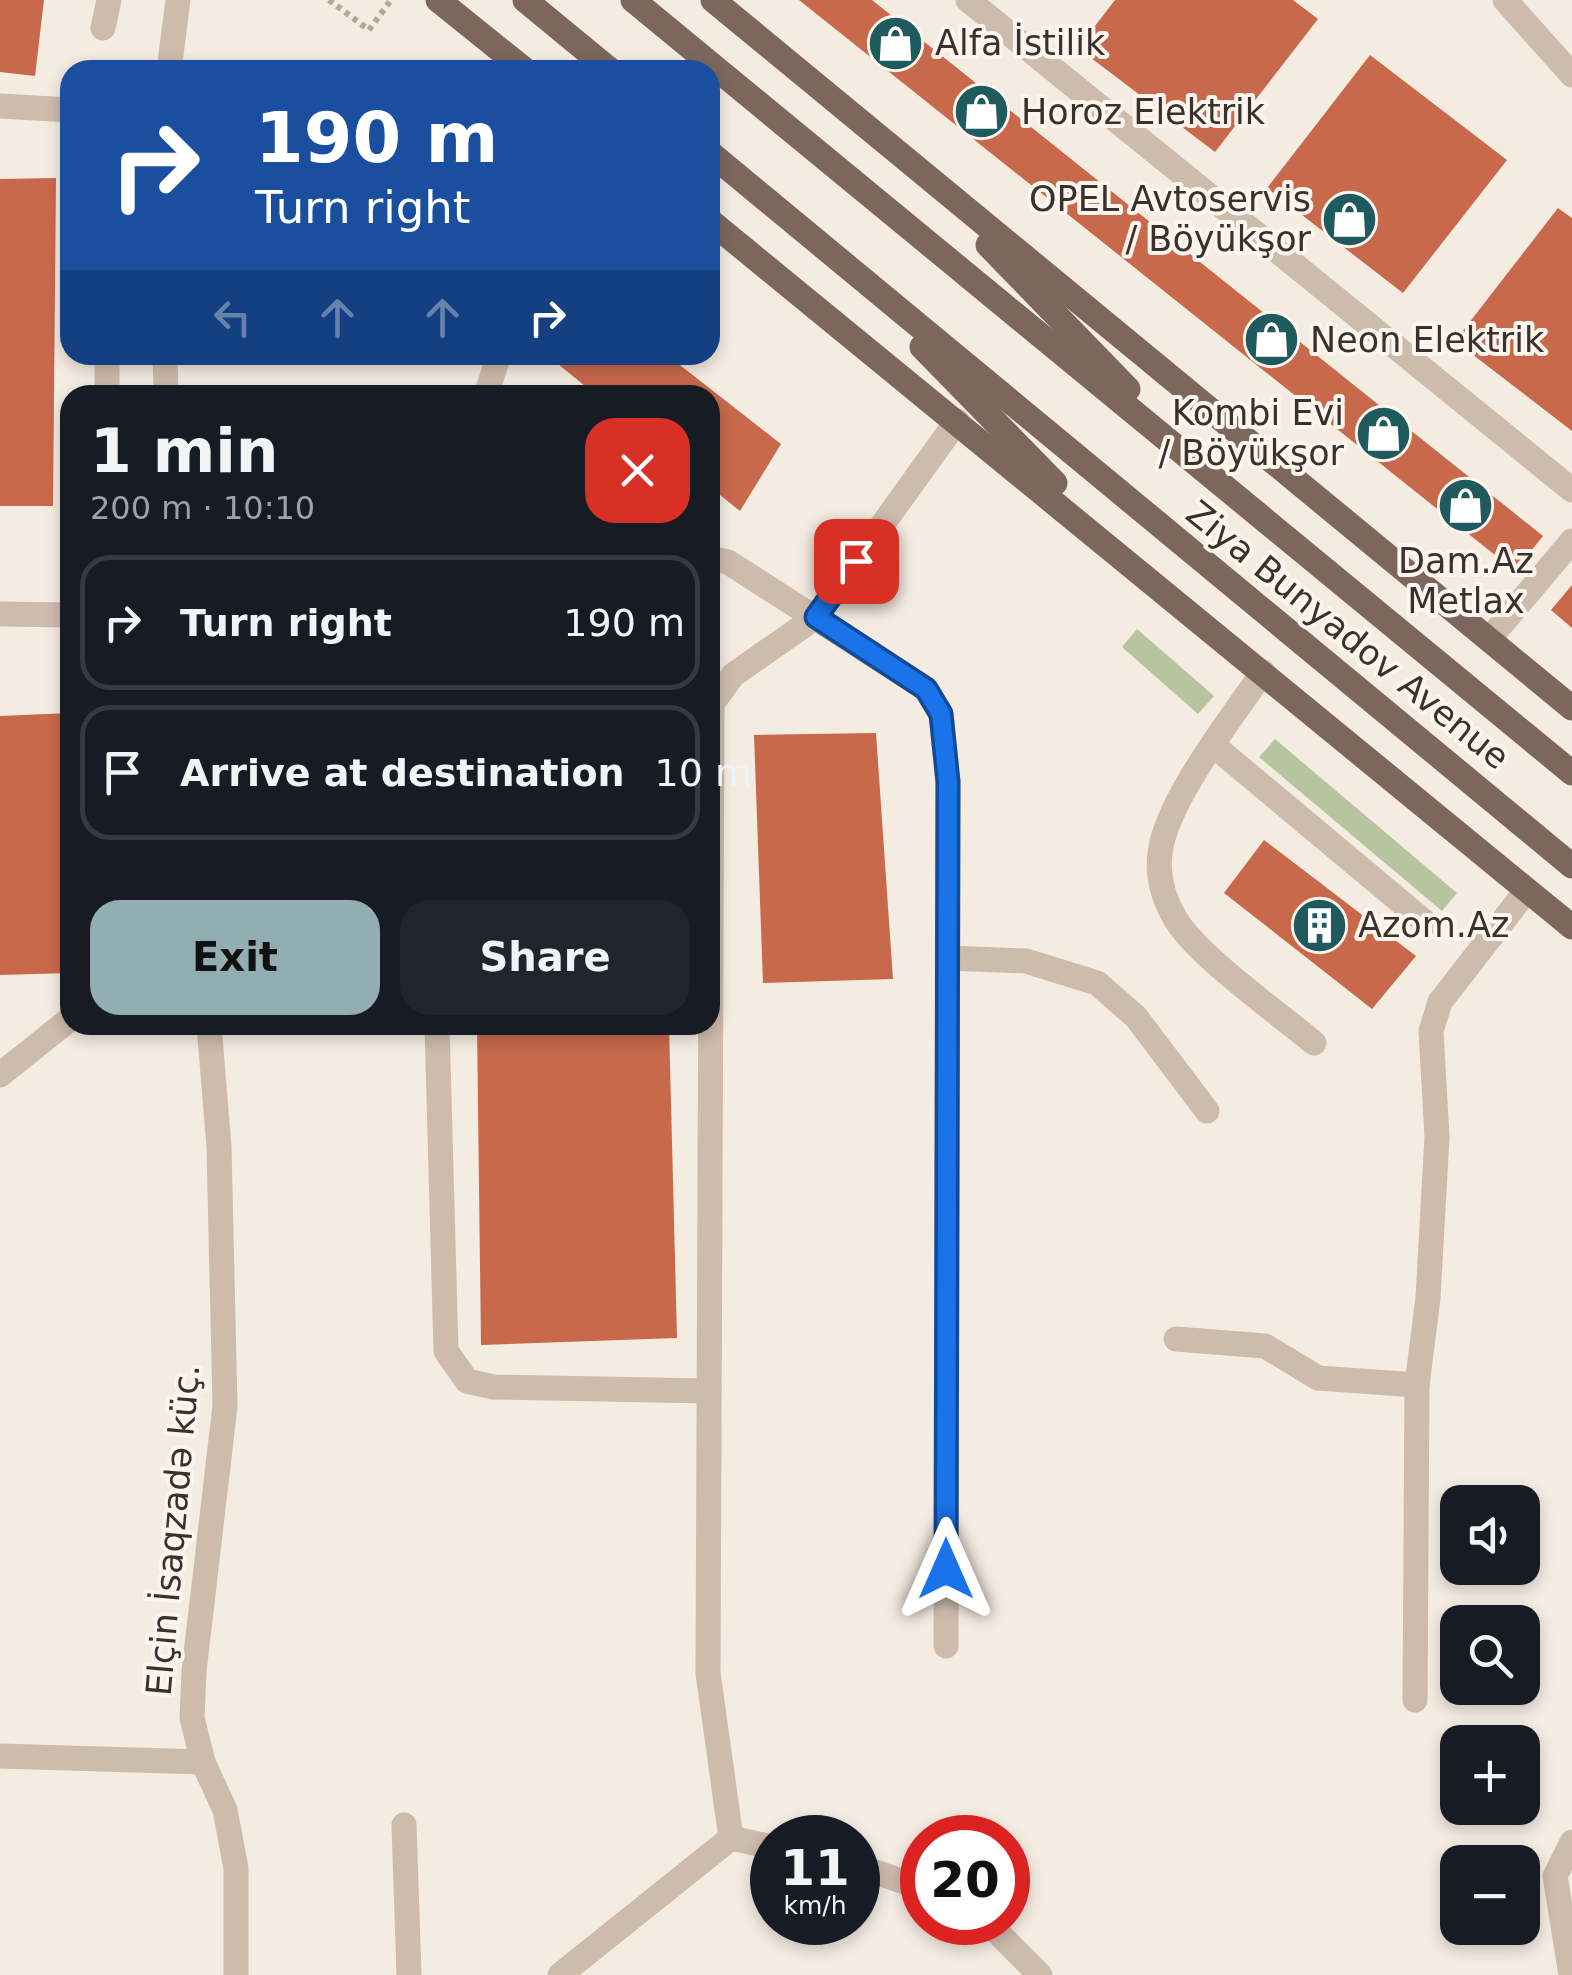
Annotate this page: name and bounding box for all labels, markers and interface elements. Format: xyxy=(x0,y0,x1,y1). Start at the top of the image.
shop icon: Alfa İstilik xyxy=(866,13,926,73)
place label: Alfa İstilik xyxy=(935,22,1106,63)
shop icon: Horoz Elektrik xyxy=(952,82,1012,142)
place label: Horoz Elektrik xyxy=(1021,92,1266,132)
text: 190 m xyxy=(255,97,498,179)
icon: right xyxy=(90,100,220,230)
place label: OPEL Avtoservis / Böyükşor xyxy=(1029,179,1312,259)
text: Turn right xyxy=(255,181,470,234)
shop icon: OPEL Avtoservis / Böyükşor xyxy=(1320,189,1380,249)
icon: left xyxy=(205,290,260,345)
icon: ahead xyxy=(310,290,365,345)
icon: ahead xyxy=(415,290,470,345)
icon: right xyxy=(520,290,575,345)
shop icon: Neon Elektrik xyxy=(1241,310,1301,370)
place label: Neon Elektrik xyxy=(1310,320,1545,360)
place label: Kombi Evi / Böyükşor xyxy=(1158,393,1345,473)
shop icon: Kombi Evi / Böyükşor xyxy=(1353,403,1413,463)
text: 1 min xyxy=(90,416,278,486)
button: close xyxy=(585,418,690,523)
shop icon: Dam.Az Metlax xyxy=(1436,475,1496,535)
text: 200 m · 10:10 xyxy=(90,489,315,527)
street label: Ziya Bunyadov Avenue xyxy=(1179,493,1517,777)
pin xyxy=(814,519,899,604)
icon: arrive xyxy=(829,534,884,589)
place label: Dam.Az Metlax xyxy=(1398,541,1534,621)
icon: right xyxy=(95,595,150,650)
text: Turn right xyxy=(180,601,392,645)
text: 190 m xyxy=(563,601,685,645)
icon: arrive xyxy=(95,745,150,800)
text: Arrive at destination xyxy=(180,751,625,795)
text: 10 m xyxy=(655,751,752,795)
building icon: Azom.Az xyxy=(1289,895,1349,955)
button: Exit xyxy=(90,900,380,1015)
button: Share xyxy=(400,900,690,1015)
place label: Azom.Az xyxy=(1358,905,1509,945)
street label: Elçin İsaqzadə küç. xyxy=(138,1362,207,1698)
map controls xyxy=(1440,1485,1540,1945)
button: sound xyxy=(1440,1485,1540,1585)
position arrow xyxy=(894,1517,998,1621)
button: search xyxy=(1440,1605,1540,1705)
button: + xyxy=(1440,1725,1540,1825)
speed limit sign: 20 xyxy=(900,1815,1030,1945)
text: 11 xyxy=(780,1839,850,1897)
button: − xyxy=(1440,1845,1540,1945)
text: km/h xyxy=(783,1891,847,1920)

